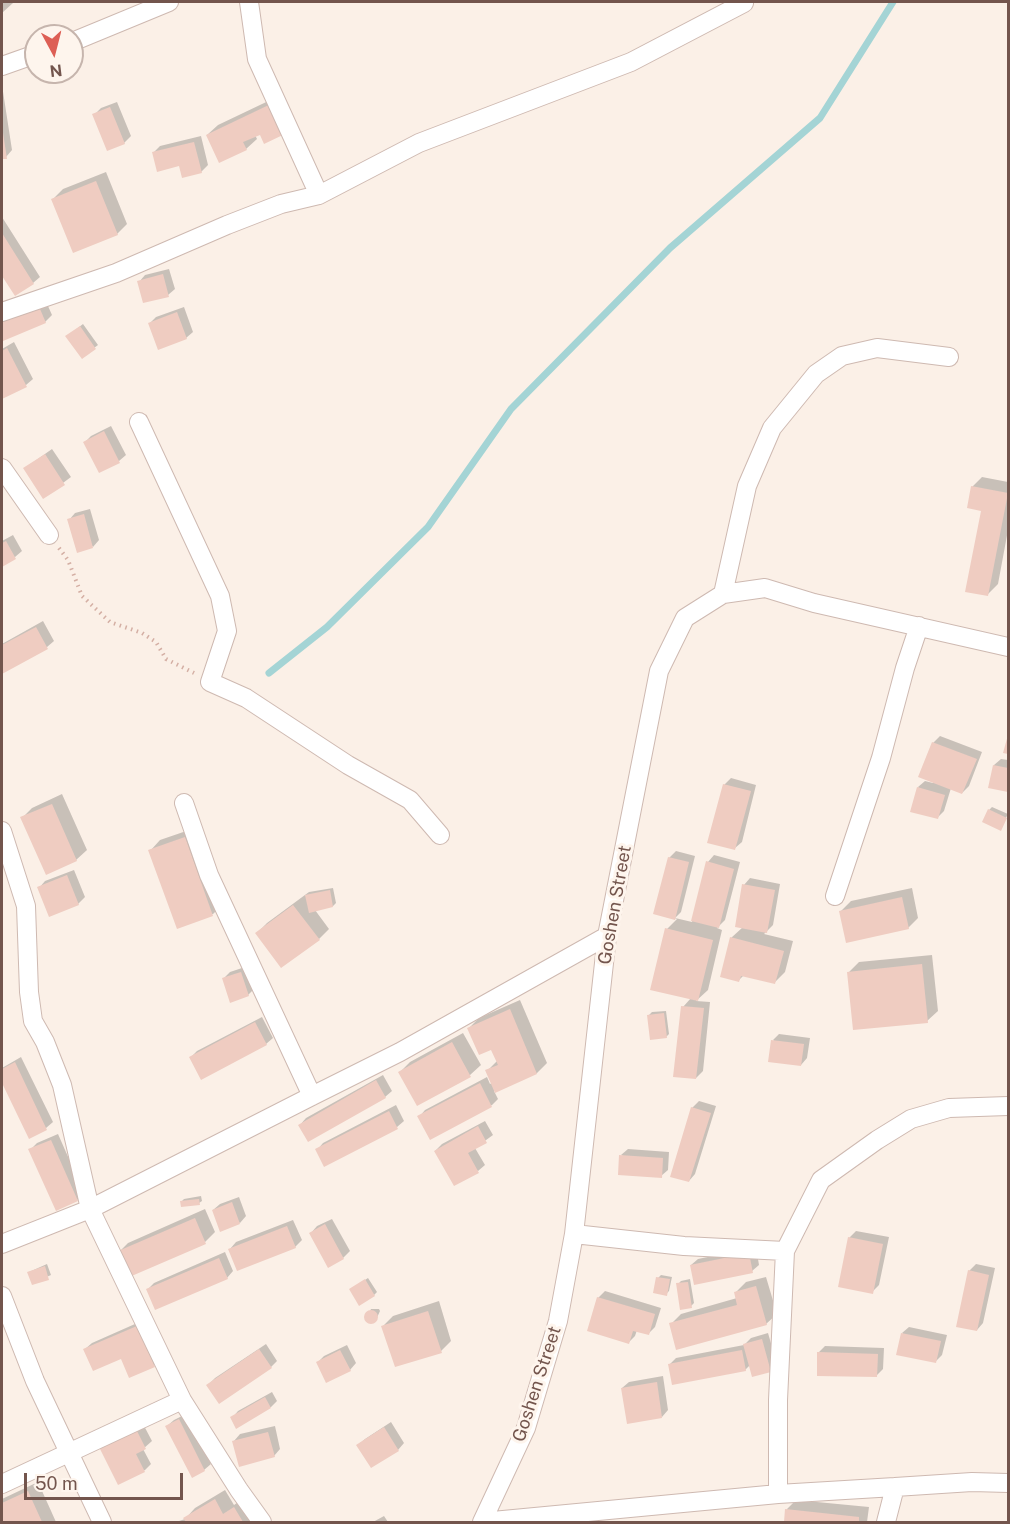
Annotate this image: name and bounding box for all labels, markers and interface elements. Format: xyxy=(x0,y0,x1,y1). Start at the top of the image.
north arrow xyxy=(24,24,84,84)
text: N xyxy=(49,60,63,81)
street label: Goshen Street xyxy=(594,844,636,966)
street label: Goshen Street xyxy=(508,1323,566,1445)
scale bar xyxy=(27,1461,186,1499)
text: 50 m xyxy=(35,1473,78,1494)

